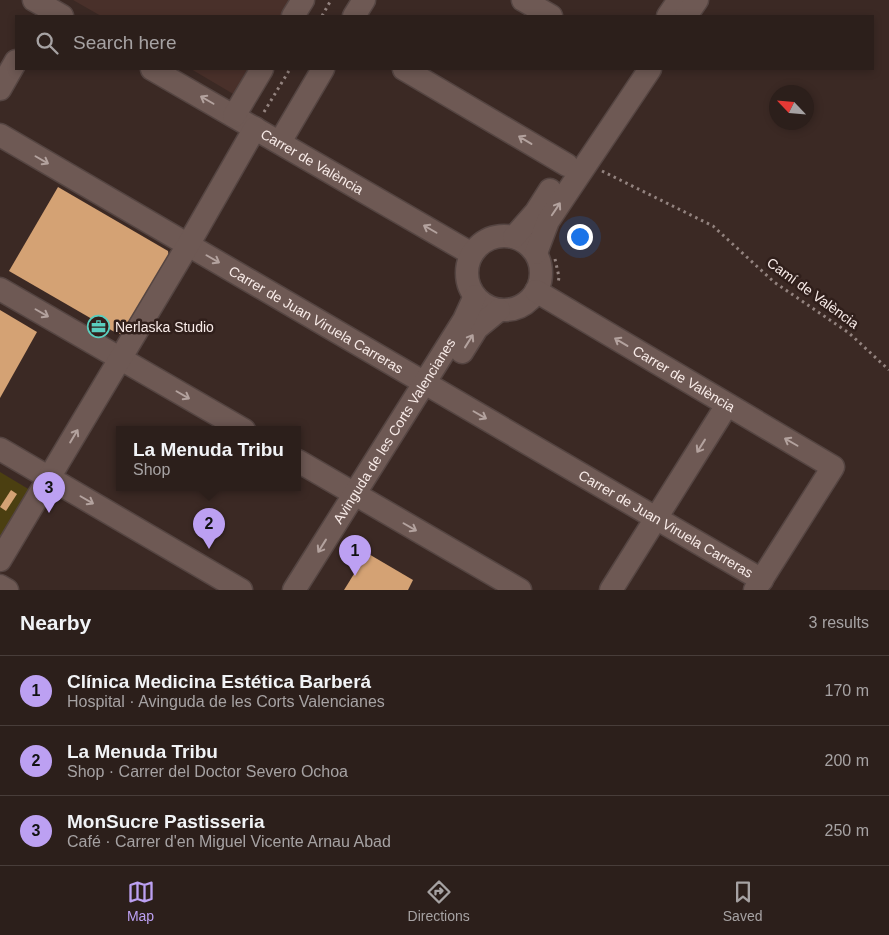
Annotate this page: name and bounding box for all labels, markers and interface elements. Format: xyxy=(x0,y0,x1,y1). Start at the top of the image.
search box xyxy=(15,15,874,70)
icon: search xyxy=(33,29,61,57)
text: Search here xyxy=(73,32,177,53)
north arrow xyxy=(769,85,814,130)
one-way arrow xyxy=(201,95,215,105)
street label: Carrer de València xyxy=(258,126,366,198)
one-way arrow xyxy=(519,135,533,145)
one-way arrow xyxy=(35,155,49,165)
one-way arrow xyxy=(551,202,561,216)
one-way arrow xyxy=(423,224,437,234)
your location xyxy=(567,224,593,250)
one-way arrow xyxy=(205,254,220,264)
street label: Camí de València xyxy=(764,254,862,332)
street label: Carrer de Juan Viruela Carreras xyxy=(226,262,406,377)
one-way arrow xyxy=(35,309,49,319)
office icon: Nerlaska Studio xyxy=(87,315,111,339)
place label: Nerlaska Studio xyxy=(115,319,214,335)
street label: Avinguda de les Corts Valencianes xyxy=(330,335,459,527)
one-way arrow xyxy=(464,335,474,349)
one-way arrow xyxy=(614,336,628,346)
street label: Carrer de València xyxy=(630,342,738,415)
one-way arrow xyxy=(175,390,189,400)
one-way arrow xyxy=(473,411,487,421)
popup xyxy=(116,426,301,491)
one-way arrow xyxy=(70,429,80,444)
one-way arrow xyxy=(784,437,798,447)
text: La Menuda Tribu xyxy=(133,439,284,460)
one-way arrow xyxy=(696,439,706,453)
text: Shop xyxy=(133,461,170,478)
street label: Carrer de Juan Viruela Carreras xyxy=(576,467,756,581)
pin: 3 xyxy=(33,472,65,513)
one-way arrow xyxy=(80,496,94,506)
pin: 2 xyxy=(193,508,225,549)
one-way arrow xyxy=(402,522,416,532)
pin: 1 xyxy=(339,535,371,576)
one-way arrow xyxy=(317,539,327,553)
text: Nearby xyxy=(20,611,91,634)
text: 3 results xyxy=(809,614,869,631)
text: Clínica Medicina Estética Barberá xyxy=(67,671,371,692)
text: 1 xyxy=(32,682,40,699)
text: 170 m xyxy=(825,682,869,699)
text: Hospital · Avinguda de les Corts Valencianes xyxy=(67,693,385,710)
text: La Menuda Tribu xyxy=(67,741,218,762)
text: 2 xyxy=(32,752,40,769)
text: 200 m xyxy=(825,752,869,769)
text: Shop · Carrer del Doctor Severo Ochoa xyxy=(67,763,348,780)
text: MonSucre Pastisseria xyxy=(67,811,264,832)
text: 3 xyxy=(32,822,40,839)
text: 250 m xyxy=(825,822,869,839)
text: Café · Carrer d'en Miguel Vicente Arnau Abad xyxy=(67,833,391,850)
tab: Map xyxy=(127,878,155,924)
tab: Directions xyxy=(408,878,470,924)
tab: Saved xyxy=(723,878,762,924)

